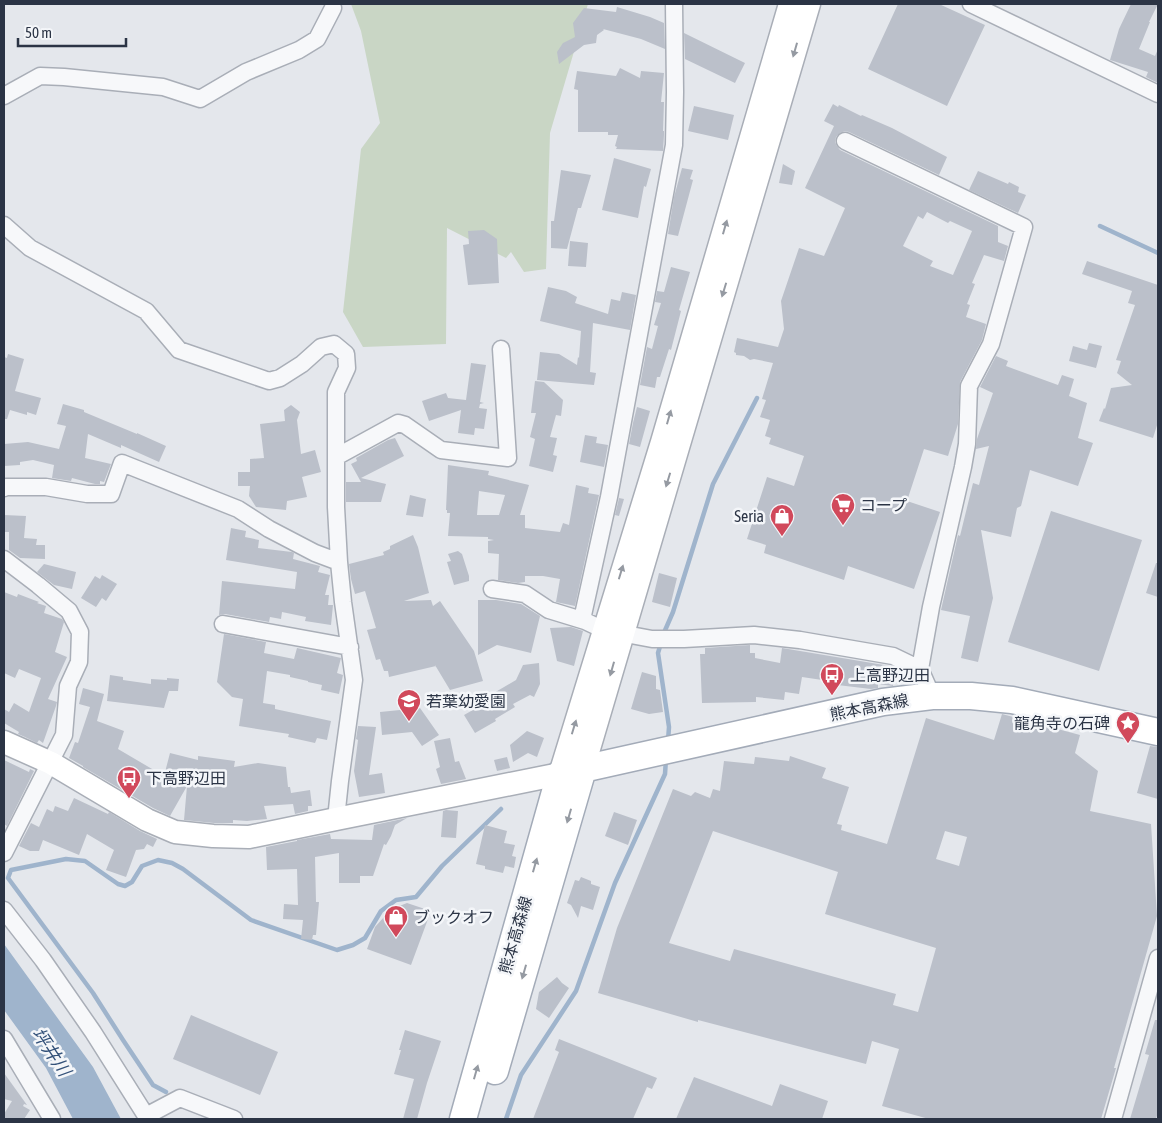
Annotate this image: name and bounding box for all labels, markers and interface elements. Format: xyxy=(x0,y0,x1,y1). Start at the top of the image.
scale bar xyxy=(18,15,125,47)
text: 50 m xyxy=(25,24,52,41)
one-way arrow xyxy=(791,43,799,58)
one-way arrow xyxy=(721,220,729,235)
one-way arrow xyxy=(720,283,728,298)
one-way arrow xyxy=(665,409,673,424)
one-way arrow xyxy=(664,472,672,487)
supermarket icon: コープ xyxy=(830,492,856,526)
place label: コープ xyxy=(860,496,907,514)
shop icon: Seria xyxy=(769,503,795,537)
place label: Seria xyxy=(734,507,764,525)
one-way arrow xyxy=(618,564,626,579)
one-way arrow xyxy=(608,662,616,677)
bus stop icon: 上高野辺田 xyxy=(819,662,845,696)
place label: 上高野辺田 xyxy=(850,666,930,684)
school or university icon: 若葉幼愛園 xyxy=(396,688,422,722)
street label: 熊本高森線 xyxy=(828,691,910,723)
place label: 若葉幼愛園 xyxy=(426,692,506,710)
place icon: 龍角寺の石碑 xyxy=(1115,710,1141,744)
place label: 龍角寺の石碑 xyxy=(1014,714,1110,732)
one-way arrow xyxy=(570,720,578,735)
bus stop icon: 下高野辺田 xyxy=(116,765,142,799)
place label: 下高野辺田 xyxy=(146,769,226,787)
one-way arrow xyxy=(565,808,573,823)
one-way arrow xyxy=(531,858,539,873)
street label: 熊本高森線 xyxy=(495,894,535,976)
shop icon: ブックオフ xyxy=(383,904,409,938)
place label: ブックオフ xyxy=(414,908,494,926)
one-way arrow xyxy=(520,964,528,979)
water label: 坪井川 xyxy=(28,1023,76,1082)
one-way arrow xyxy=(472,1065,480,1080)

